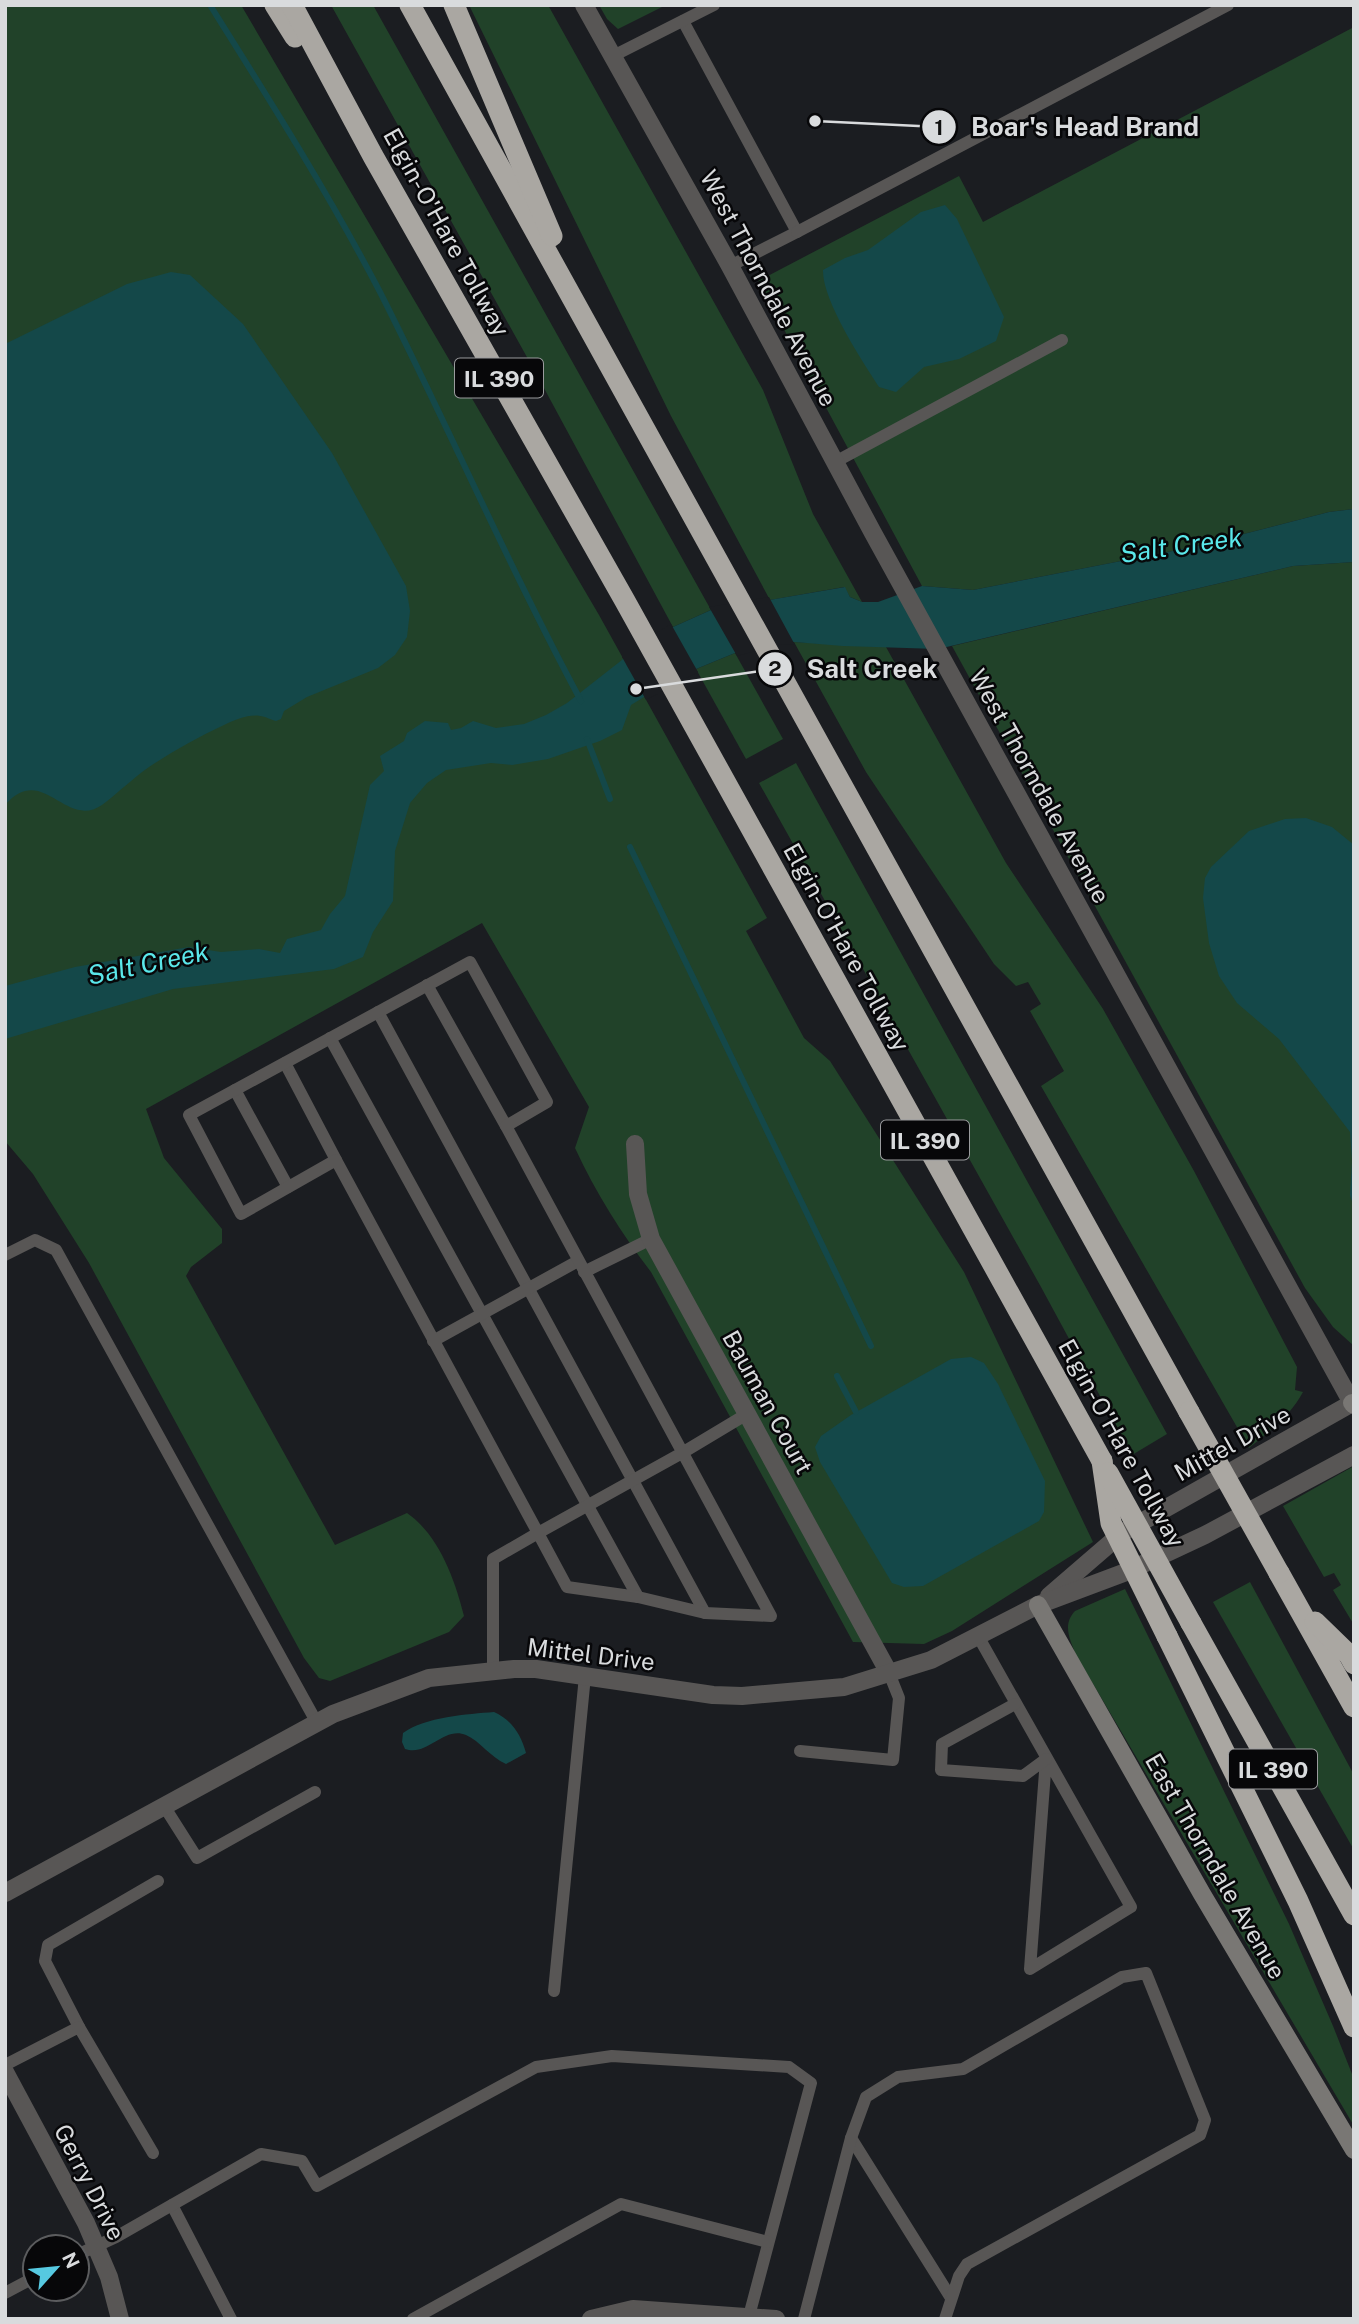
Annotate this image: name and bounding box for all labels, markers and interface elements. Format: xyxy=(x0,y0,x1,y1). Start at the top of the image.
callout: Boar's Head Brand xyxy=(922,104,1213,151)
text: Boar's Head Brand xyxy=(971,111,1199,142)
text: 1 xyxy=(935,115,944,140)
street label: Elgin-O'Hare Tollway xyxy=(378,123,516,341)
street label: West Thorndale Avenue xyxy=(695,165,843,411)
road number: IL 390 xyxy=(455,358,543,398)
water label: Salt Creek xyxy=(1118,521,1244,569)
callout: Salt Creek xyxy=(758,645,952,692)
text: Salt Creek xyxy=(806,653,938,684)
text: 2 xyxy=(768,656,782,681)
street label: West Thorndale Avenue xyxy=(964,664,1116,908)
street label: Elgin-O'Hare Tollway xyxy=(778,838,916,1056)
water label: Salt Creek xyxy=(85,935,211,991)
road number: IL 390 xyxy=(881,1120,969,1160)
street label: Bauman Court xyxy=(717,1325,819,1479)
street label: Elgin-O'Hare Tollway xyxy=(1053,1334,1191,1552)
street label: Mittel Drive xyxy=(1169,1400,1295,1486)
street label: Mittel Drive xyxy=(526,1632,656,1676)
street label: East Thorndale Avenue xyxy=(1140,1748,1292,1984)
road number: IL 390 xyxy=(1229,1750,1317,1788)
street label: Gerry Drive xyxy=(49,2119,131,2245)
north arrow xyxy=(21,2233,91,2303)
text: N xyxy=(58,2249,84,2272)

